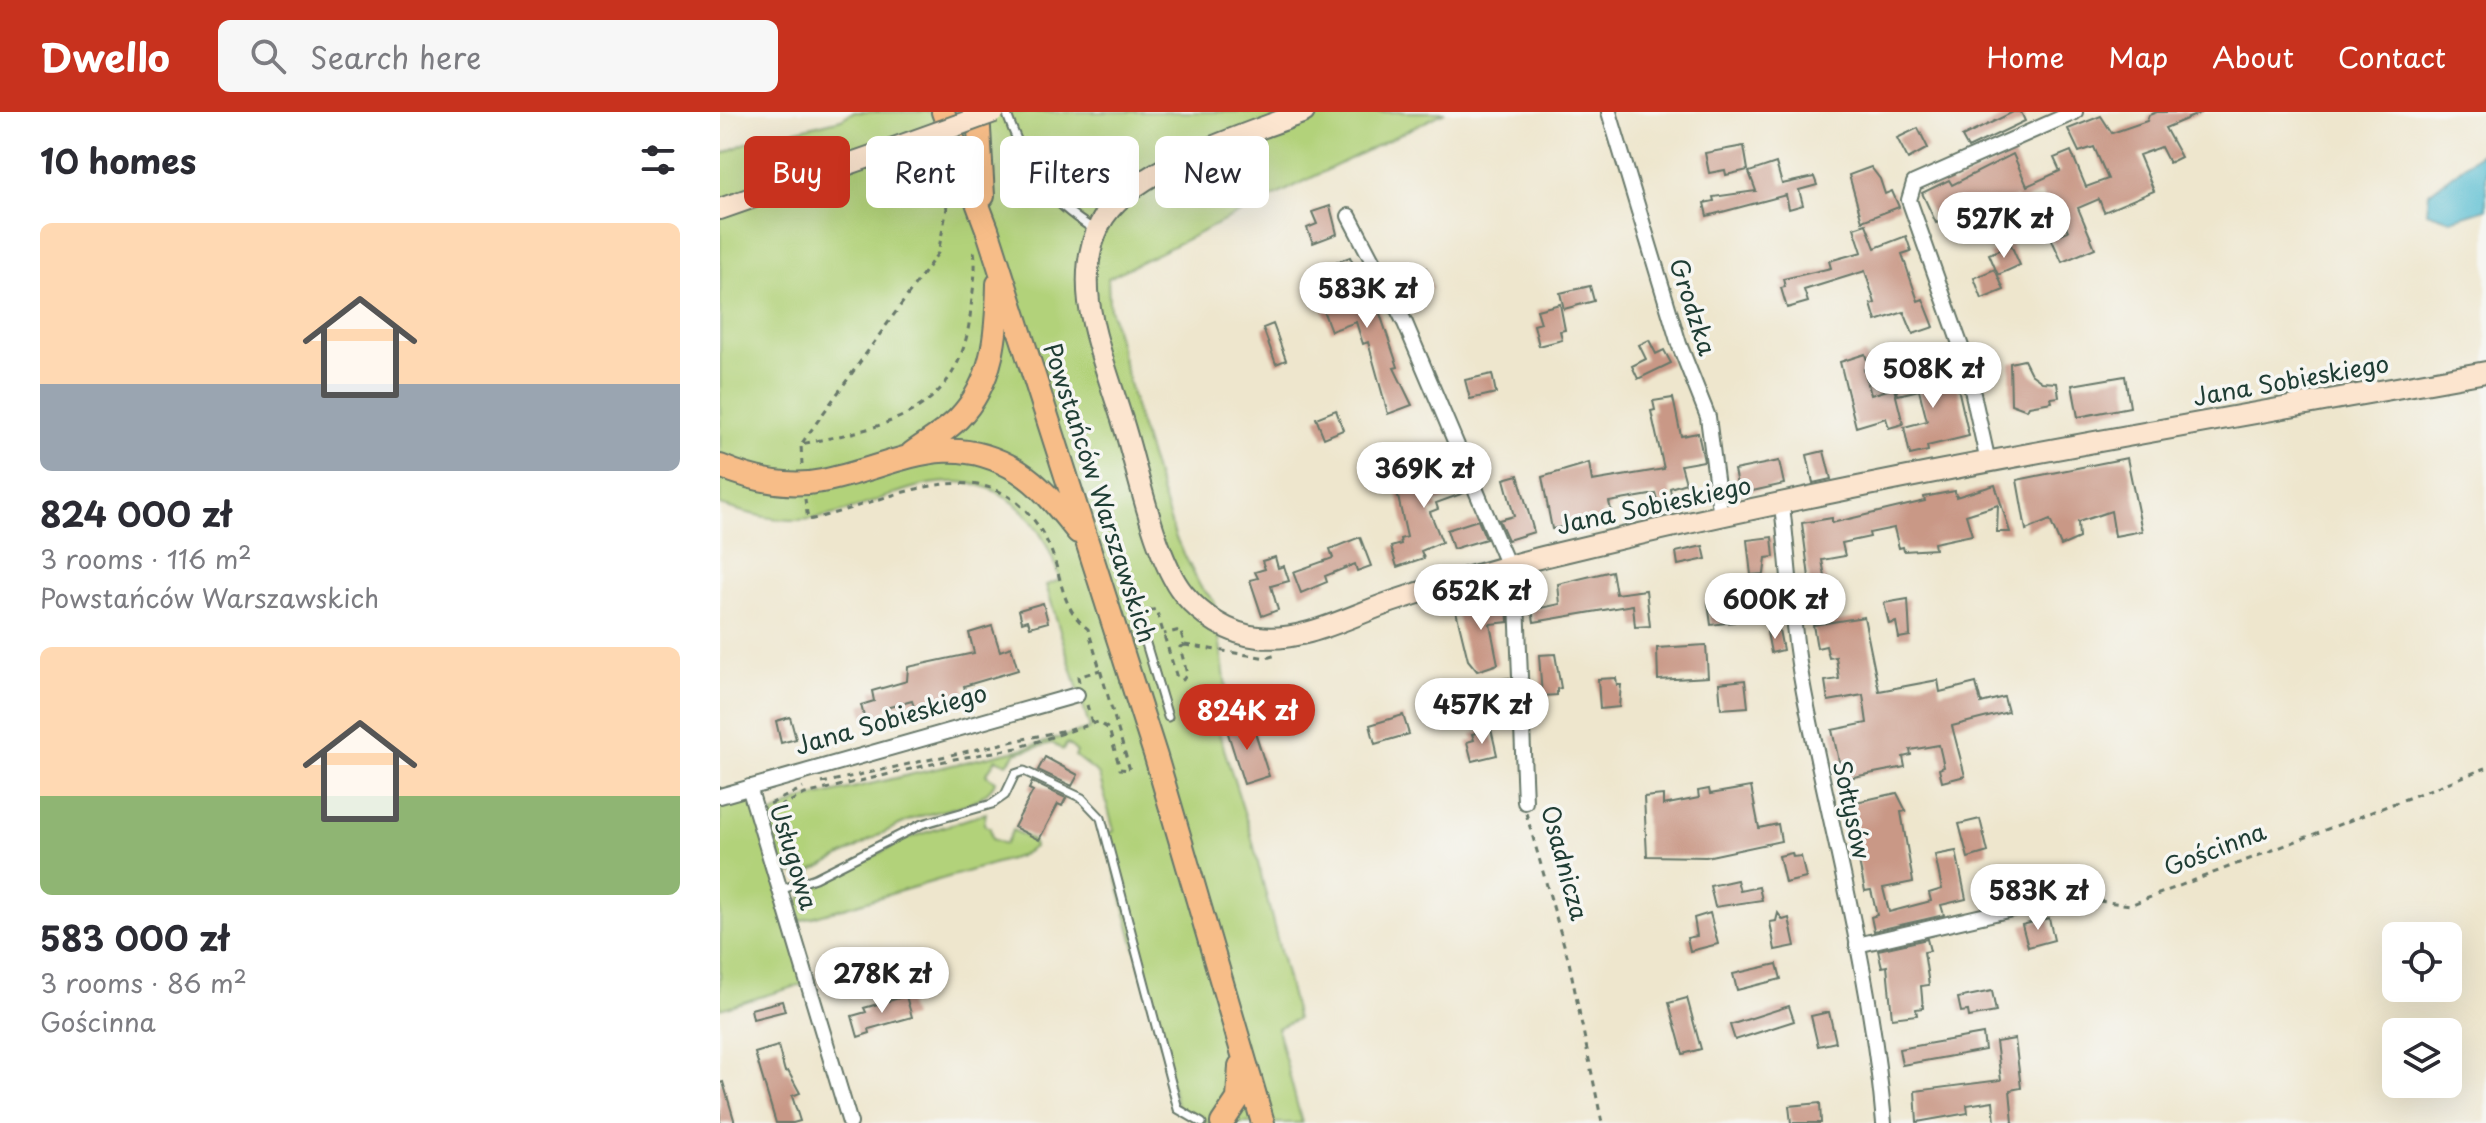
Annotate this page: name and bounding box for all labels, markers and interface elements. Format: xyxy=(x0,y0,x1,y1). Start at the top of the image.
search box xyxy=(218,20,778,92)
text: Dwello xyxy=(40,28,170,85)
icon: search xyxy=(246,34,290,78)
text: Search here xyxy=(310,34,481,79)
text: Home xyxy=(1986,35,2064,78)
text: Map xyxy=(2108,35,2168,78)
text: About xyxy=(2212,35,2294,78)
text: Contact xyxy=(2338,35,2446,78)
text: 10 homes xyxy=(40,134,196,186)
chip: Buy xyxy=(744,136,850,208)
chip: Rent xyxy=(866,136,984,208)
chip: Filters xyxy=(1000,136,1139,208)
chip: New xyxy=(1155,136,1269,208)
icon: filters xyxy=(636,138,680,182)
pin: 527K zł xyxy=(1930,192,2078,260)
text: 527K zł xyxy=(1955,198,2053,237)
street label: Grodzka xyxy=(1661,253,1727,360)
pin: 583K zł xyxy=(1293,262,1441,330)
text: 583K zł xyxy=(1317,268,1417,307)
icon: home xyxy=(288,275,432,419)
street label: Powstańców Warszawskich xyxy=(1035,338,1166,647)
pin: 508K zł xyxy=(1859,342,2007,410)
street label: Jana Sobieskiego xyxy=(2190,344,2391,414)
text: 508K zł xyxy=(1883,348,1983,387)
pin: 369K zł xyxy=(1350,442,1498,510)
text: 369K zł xyxy=(1375,448,1473,487)
street label: Jana Sobieskiego xyxy=(1553,466,1754,542)
text: 824 000 zł xyxy=(40,487,231,539)
text: 3 rooms · 116 m² xyxy=(40,539,252,578)
pin: 652K zł xyxy=(1407,564,1555,632)
text: 652K zł xyxy=(1432,570,1530,609)
pin: 600K zł xyxy=(1701,573,1849,641)
text: Powstańców Warszawskich xyxy=(40,578,379,617)
text: 600K zł xyxy=(1723,579,1827,618)
street label: Jana Sobieskiego xyxy=(790,673,991,763)
pin: 457K zł xyxy=(1408,678,1556,746)
pin: 824K zł xyxy=(1173,684,1321,752)
text: 457K zł xyxy=(1433,684,1531,723)
text: 824K zł xyxy=(1197,690,1297,729)
icon: home xyxy=(288,699,432,843)
street label: Sołtysów xyxy=(1825,757,1881,863)
street label: Usługowa xyxy=(762,799,828,914)
street label: Osadnicza xyxy=(1533,801,1599,924)
street label: Gościnna xyxy=(2158,812,2271,884)
pin: 583K zł xyxy=(1964,864,2112,932)
text: 583K zł xyxy=(1988,870,2088,909)
text: 583 000 zł xyxy=(40,911,229,963)
map controls xyxy=(2382,922,2462,1098)
button: locate xyxy=(2382,922,2462,1002)
pin: 278K zł xyxy=(808,947,956,1015)
text: 278K zł xyxy=(833,953,931,992)
text: 3 rooms · 86 m² xyxy=(40,963,247,1002)
text: Gościnna xyxy=(40,1002,156,1041)
button: layers xyxy=(2382,1018,2462,1098)

